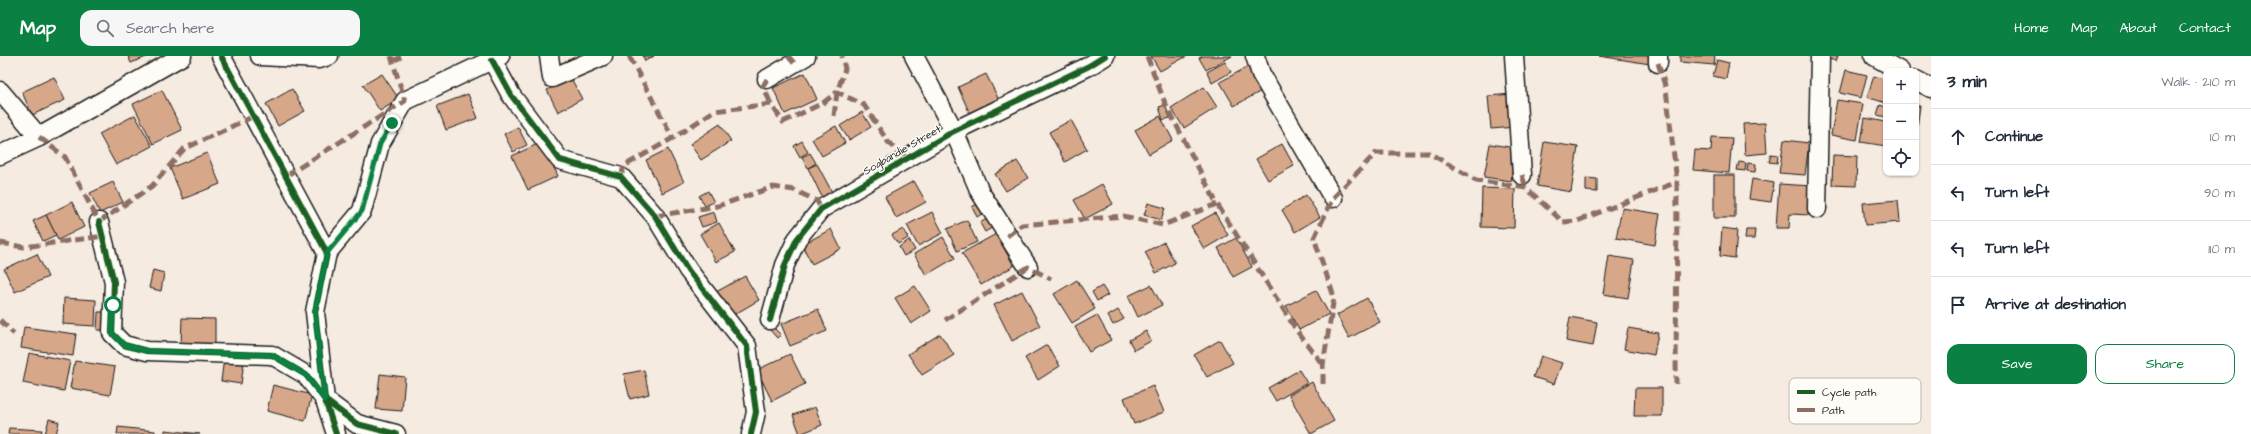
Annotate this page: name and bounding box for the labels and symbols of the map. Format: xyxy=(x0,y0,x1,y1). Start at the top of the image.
route end xyxy=(383,114,401,132)
street label: Sogbandie Street xyxy=(860,121,945,179)
route start xyxy=(104,296,122,314)
legend xyxy=(1789,378,1921,424)
text: Cycle path xyxy=(1822,385,1877,401)
text: Path xyxy=(1822,403,1845,418)

